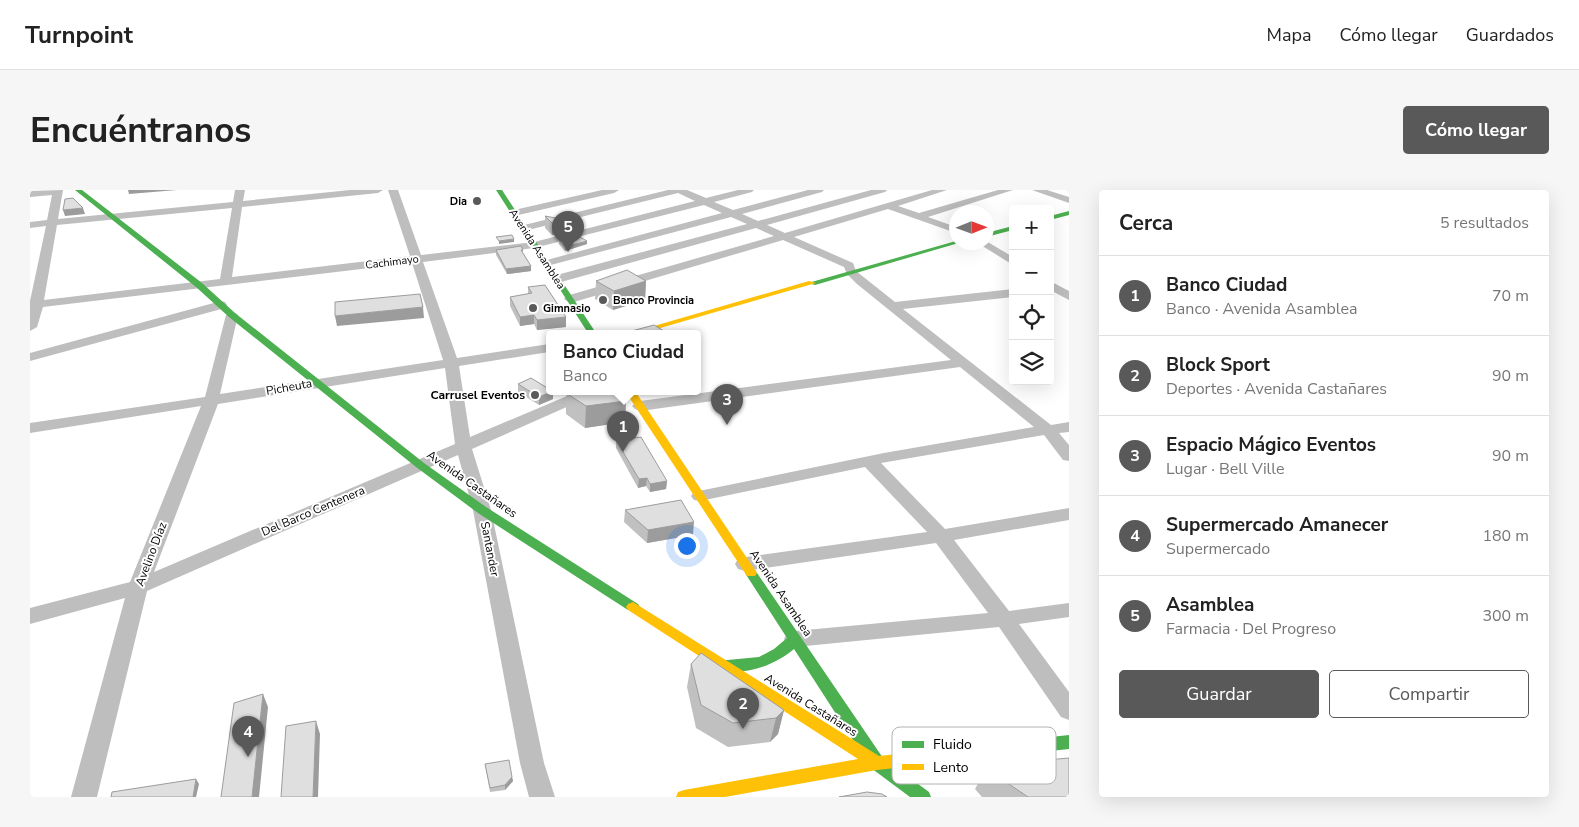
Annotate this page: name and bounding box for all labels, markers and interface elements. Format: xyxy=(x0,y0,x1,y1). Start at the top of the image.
text: Turnpoint xyxy=(25,19,133,51)
text: Mapa xyxy=(1267,23,1312,47)
text: Cómo llegar xyxy=(1340,23,1438,47)
text: Guardados xyxy=(1466,23,1554,47)
button: Cómo llegar xyxy=(1403,106,1549,154)
text: Encuéntranos xyxy=(30,107,251,154)
place label: Dia xyxy=(450,194,467,209)
marker: Dia xyxy=(471,195,483,207)
north arrow xyxy=(949,205,994,250)
map controls xyxy=(1009,205,1054,385)
button: + xyxy=(1009,205,1054,250)
street label: Avenida Asamblea xyxy=(505,206,569,292)
text: Cerca xyxy=(1119,209,1173,237)
pin: 5 xyxy=(552,211,584,252)
text: 5 resultados xyxy=(1440,212,1529,234)
button: − xyxy=(1009,250,1054,295)
street label: Cachimayo xyxy=(364,251,420,273)
text: Banco Ciudad xyxy=(1166,272,1287,298)
text: 1 xyxy=(1130,285,1140,307)
text: 70 m xyxy=(1492,285,1529,307)
place label: Banco Provincia xyxy=(613,293,694,308)
marker: Banco Provincia xyxy=(597,294,609,306)
button: locate xyxy=(1009,295,1054,340)
text: Banco · Avenida Asamblea xyxy=(1166,298,1357,320)
place label: Gimnasio xyxy=(543,301,591,316)
marker: Gimnasio xyxy=(527,302,539,314)
popup xyxy=(546,330,701,395)
text: Banco Ciudad xyxy=(563,339,684,365)
button: layers xyxy=(1009,340,1054,385)
text: Block Sport xyxy=(1166,352,1270,378)
text: Banco xyxy=(563,365,607,387)
text: 2 xyxy=(1130,365,1140,387)
text: 90 m xyxy=(1492,365,1529,387)
street label: Picheuta xyxy=(265,375,313,399)
text: Deportes · Avenida Castañares xyxy=(1166,378,1387,400)
pin: 3 xyxy=(711,384,743,425)
place label: Carrusel Eventos xyxy=(431,387,525,403)
marker: Carrusel Eventos xyxy=(529,389,541,401)
pin: 1 xyxy=(607,411,639,452)
text: Espacio Mágico Eventos xyxy=(1166,432,1376,458)
text: 3 xyxy=(1130,445,1140,467)
text: 90 m xyxy=(1492,445,1529,467)
street label: Avenida Castañares xyxy=(424,447,521,521)
text: Lugar · Bell Ville xyxy=(1166,458,1285,480)
street label: Del Barco Centenera xyxy=(259,482,367,540)
text: Supermercado Amanecer xyxy=(1166,512,1388,538)
street label: Avelino Díaz xyxy=(131,519,171,588)
street label: Santander xyxy=(477,520,503,579)
text: 4 xyxy=(1130,525,1140,547)
text: 180 m xyxy=(1482,525,1529,547)
your location xyxy=(674,533,700,559)
text: Supermercado xyxy=(1166,538,1270,560)
street label: Avenida Asamblea xyxy=(746,547,816,639)
text: Asamblea xyxy=(1166,592,1254,618)
text: 5 xyxy=(1130,605,1140,627)
text: 300 m xyxy=(1482,605,1529,627)
text: Farmacia · Del Progreso xyxy=(1166,618,1336,640)
street label: Avenida Castañares xyxy=(761,670,861,740)
button: Guardar xyxy=(1119,670,1319,718)
button: Compartir xyxy=(1329,670,1529,718)
pin: 2 xyxy=(727,688,759,729)
pin: 4 xyxy=(232,716,264,757)
legend xyxy=(892,727,1056,784)
text: Fluido xyxy=(933,735,972,754)
text: Lento xyxy=(933,758,969,777)

